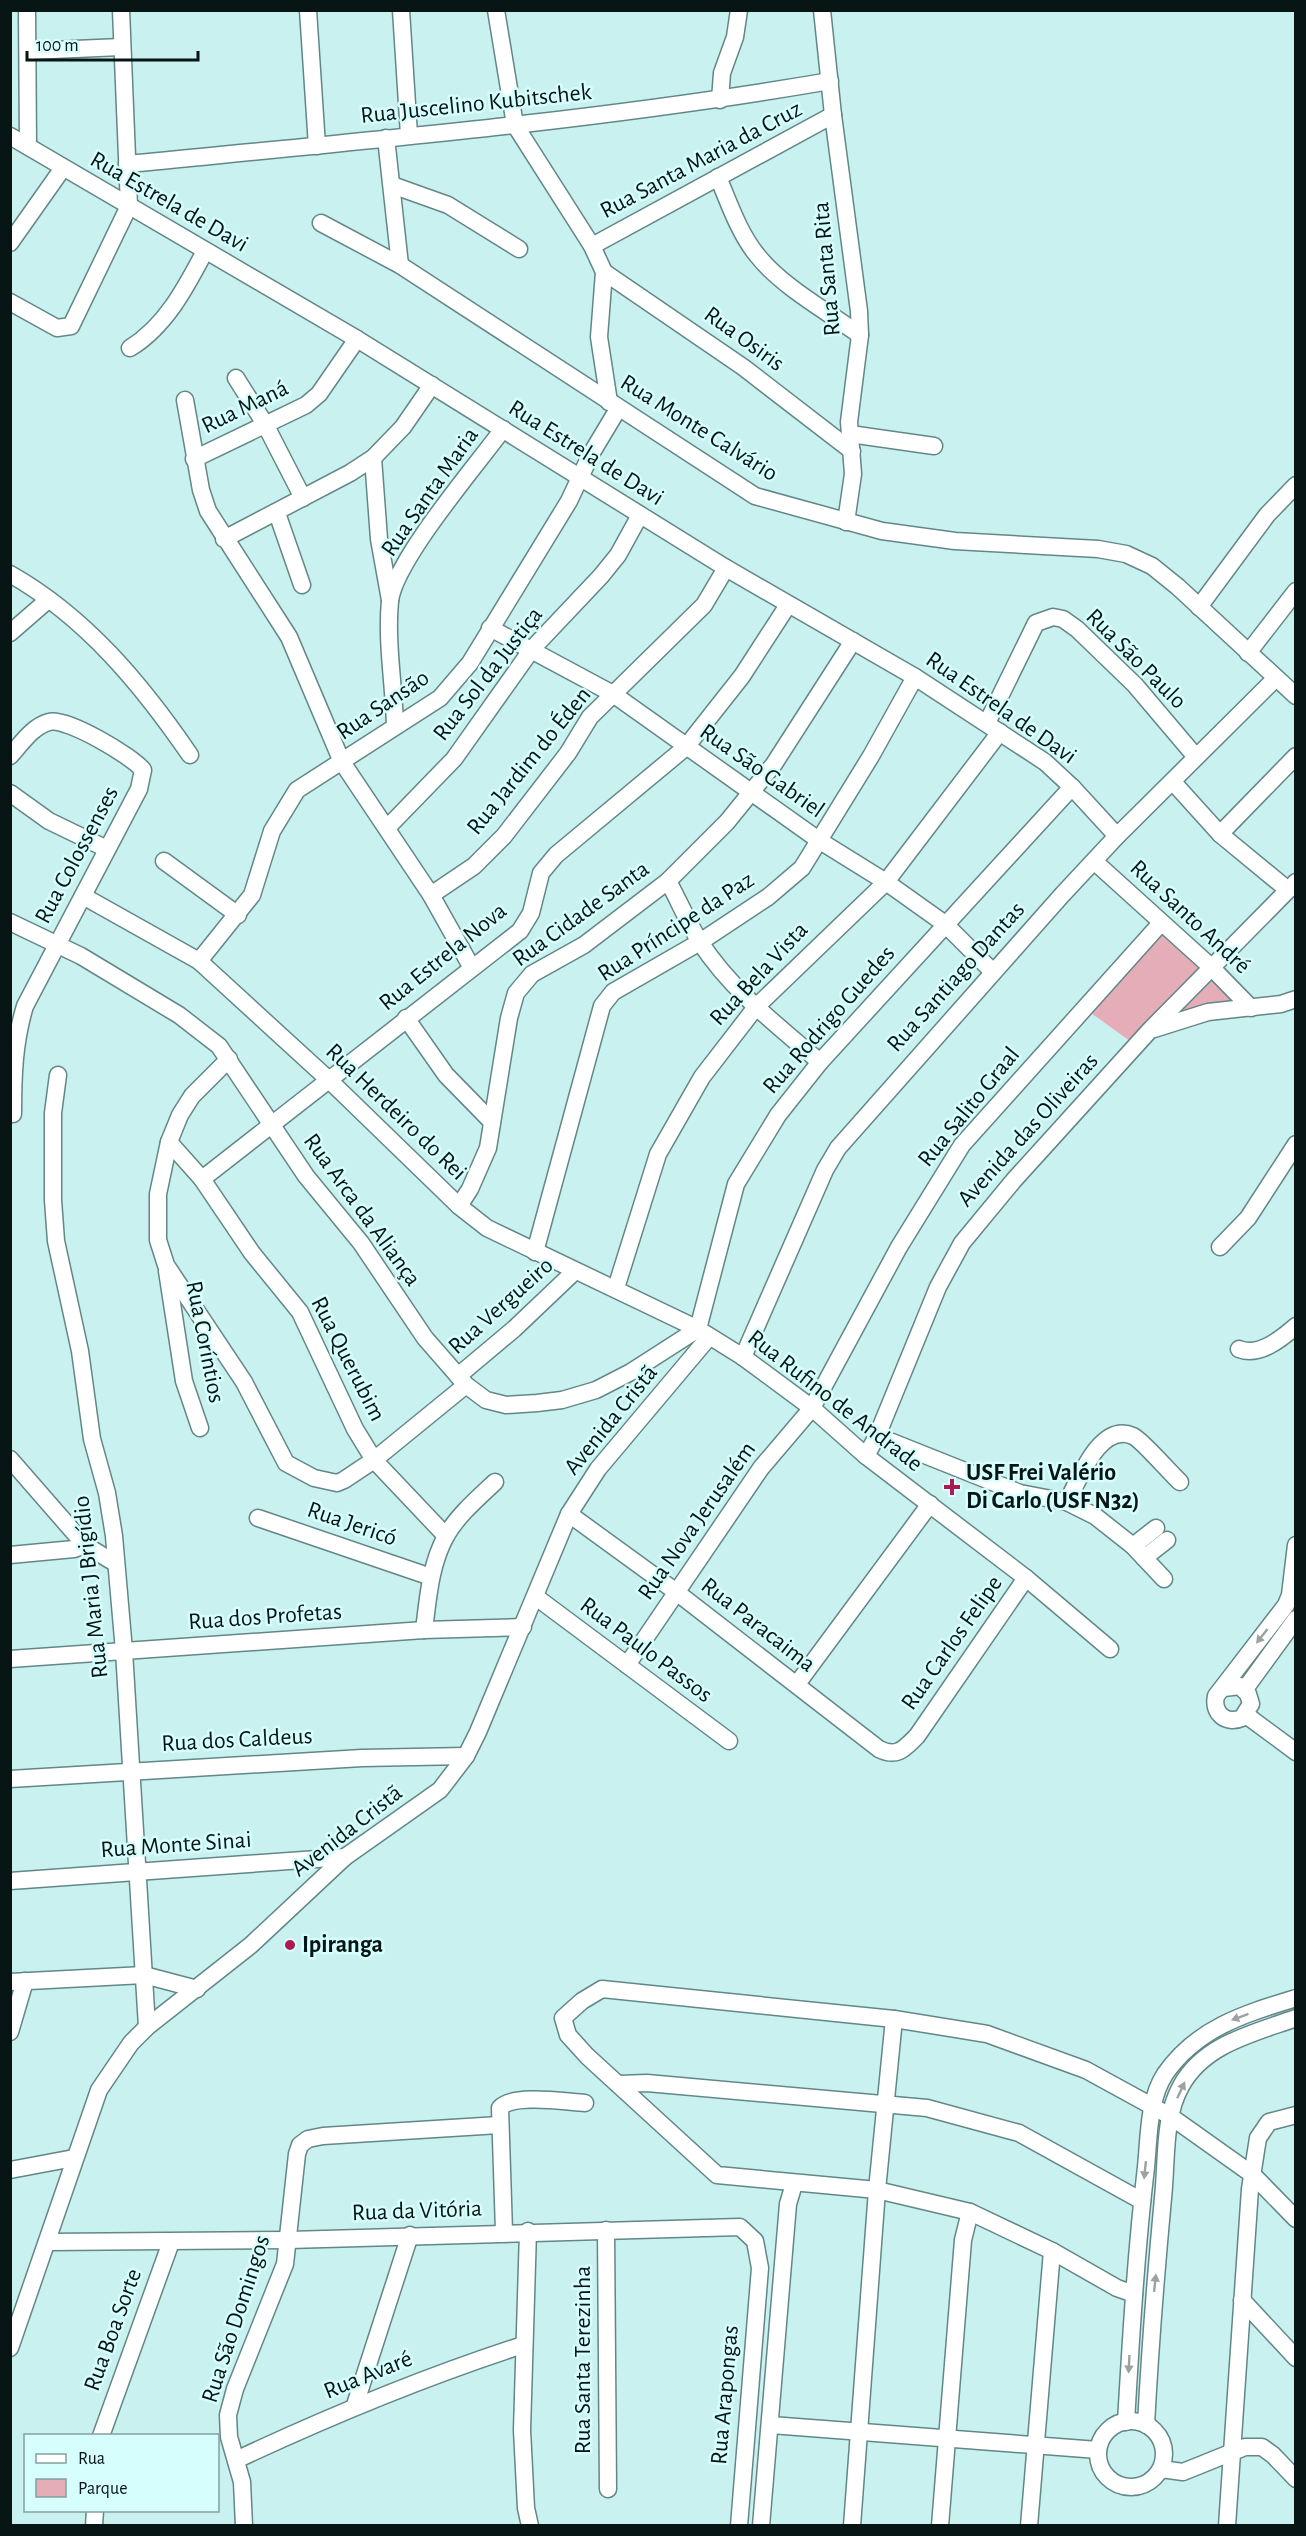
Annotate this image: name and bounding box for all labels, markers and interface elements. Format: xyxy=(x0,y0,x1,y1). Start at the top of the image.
scale bar xyxy=(27,24,198,62)
text: 100 m xyxy=(36,37,79,55)
street label: Rua Juscelino Kubitschek xyxy=(359,80,593,128)
street label: Rua Santa Maria da Cruz xyxy=(596,97,806,223)
street label: Rua Estrela de Davi xyxy=(86,147,252,257)
street label: Rua Santa Rita xyxy=(809,201,845,337)
street label: Rua Osiris xyxy=(700,302,788,376)
street label: Rua Monte Calvário xyxy=(616,370,782,486)
street label: Rua Maná xyxy=(198,376,292,438)
street label: Rua Estrela de Davi xyxy=(504,396,668,510)
street label: Rua Santa Maria xyxy=(377,423,483,561)
street label: Rua Sol da Justiça xyxy=(429,603,547,745)
street label: Rua São Paulo xyxy=(1081,604,1191,714)
street label: Rua Estrela de Davi xyxy=(921,647,1081,769)
street label: Rua Sansão xyxy=(332,665,434,745)
street label: Rua Jardim do Éden xyxy=(461,681,596,839)
street label: Rua São Gabriel xyxy=(695,719,829,823)
street label: Rua Colossenses xyxy=(31,782,123,928)
street label: Rua Santo André xyxy=(1125,856,1255,978)
street label: Rua Cidade Santa xyxy=(508,857,654,971)
street label: Rua Príncipe da Paz xyxy=(594,868,758,986)
street label: Rua Santiago Dantas xyxy=(883,897,1029,1057)
street label: Rua Estrela Nova xyxy=(375,899,511,1015)
street label: Rua Bela Vista xyxy=(705,918,813,1030)
street label: Rua Rodrigo Guedes xyxy=(758,941,900,1099)
street label: Rua Herdeiro do Rei xyxy=(321,1039,471,1185)
street label: Rua Salito Graal xyxy=(914,1043,1024,1171)
street label: Avenida das Oliveiras xyxy=(953,1049,1103,1211)
street label: Rua Arca da Aliança xyxy=(299,1129,425,1291)
street label: Rua Vergueiro xyxy=(444,1253,558,1359)
street label: Rua Coríntios xyxy=(181,1279,229,1405)
street label: Rua Querubim xyxy=(306,1293,390,1425)
street label: Rua Rufino de Andrade xyxy=(743,1326,927,1476)
street label: Avenida Cristã xyxy=(560,1361,662,1479)
street label: Rua Nova Jerusalém xyxy=(634,1438,760,1604)
place label: USF Frei Valério Di Carlo (USF N32) xyxy=(966,1461,1140,1513)
marker: USF Frei Valério Di Carlo (USF N32) xyxy=(943,1478,961,1496)
street label: Rua Maria J Brigídio xyxy=(69,1495,113,1679)
street label: Rua Jericó xyxy=(304,1498,400,1550)
street label: Rua Carlos Felipe xyxy=(897,1572,1007,1714)
street label: Rua Paracaima xyxy=(696,1573,820,1677)
street label: Rua Paulo Passos xyxy=(576,1593,716,1707)
street label: Rua dos Profetas xyxy=(187,1600,343,1634)
one-way arrow xyxy=(1255,1628,1268,1644)
street label: Rua dos Caldeus xyxy=(161,1724,313,1756)
street label: Avenida Cristã xyxy=(287,1781,407,1881)
street label: Rua Monte Sinai xyxy=(100,1828,252,1862)
place label: Ipiranga xyxy=(302,1933,383,1957)
marker: Ipiranga xyxy=(283,1938,297,1952)
one-way arrow xyxy=(1231,2013,1249,2022)
one-way arrow xyxy=(1176,2082,1185,2099)
one-way arrow xyxy=(1141,2160,1150,2179)
street label: Rua da Vitória xyxy=(351,2197,483,2225)
street label: Rua São Domingos xyxy=(198,2232,274,2406)
street label: Rua Boa Sorte xyxy=(80,2266,146,2394)
street label: Rua Santa Terezinha xyxy=(571,2266,595,2454)
one-way arrow xyxy=(1150,2273,1159,2292)
street label: Rua Arapongas xyxy=(707,2324,743,2466)
street label: Rua Avaré xyxy=(320,2346,416,2404)
one-way arrow xyxy=(1125,2355,1134,2374)
legend xyxy=(24,2434,219,2512)
text: Rua xyxy=(78,2450,105,2468)
text: Parque xyxy=(78,2480,127,2498)

